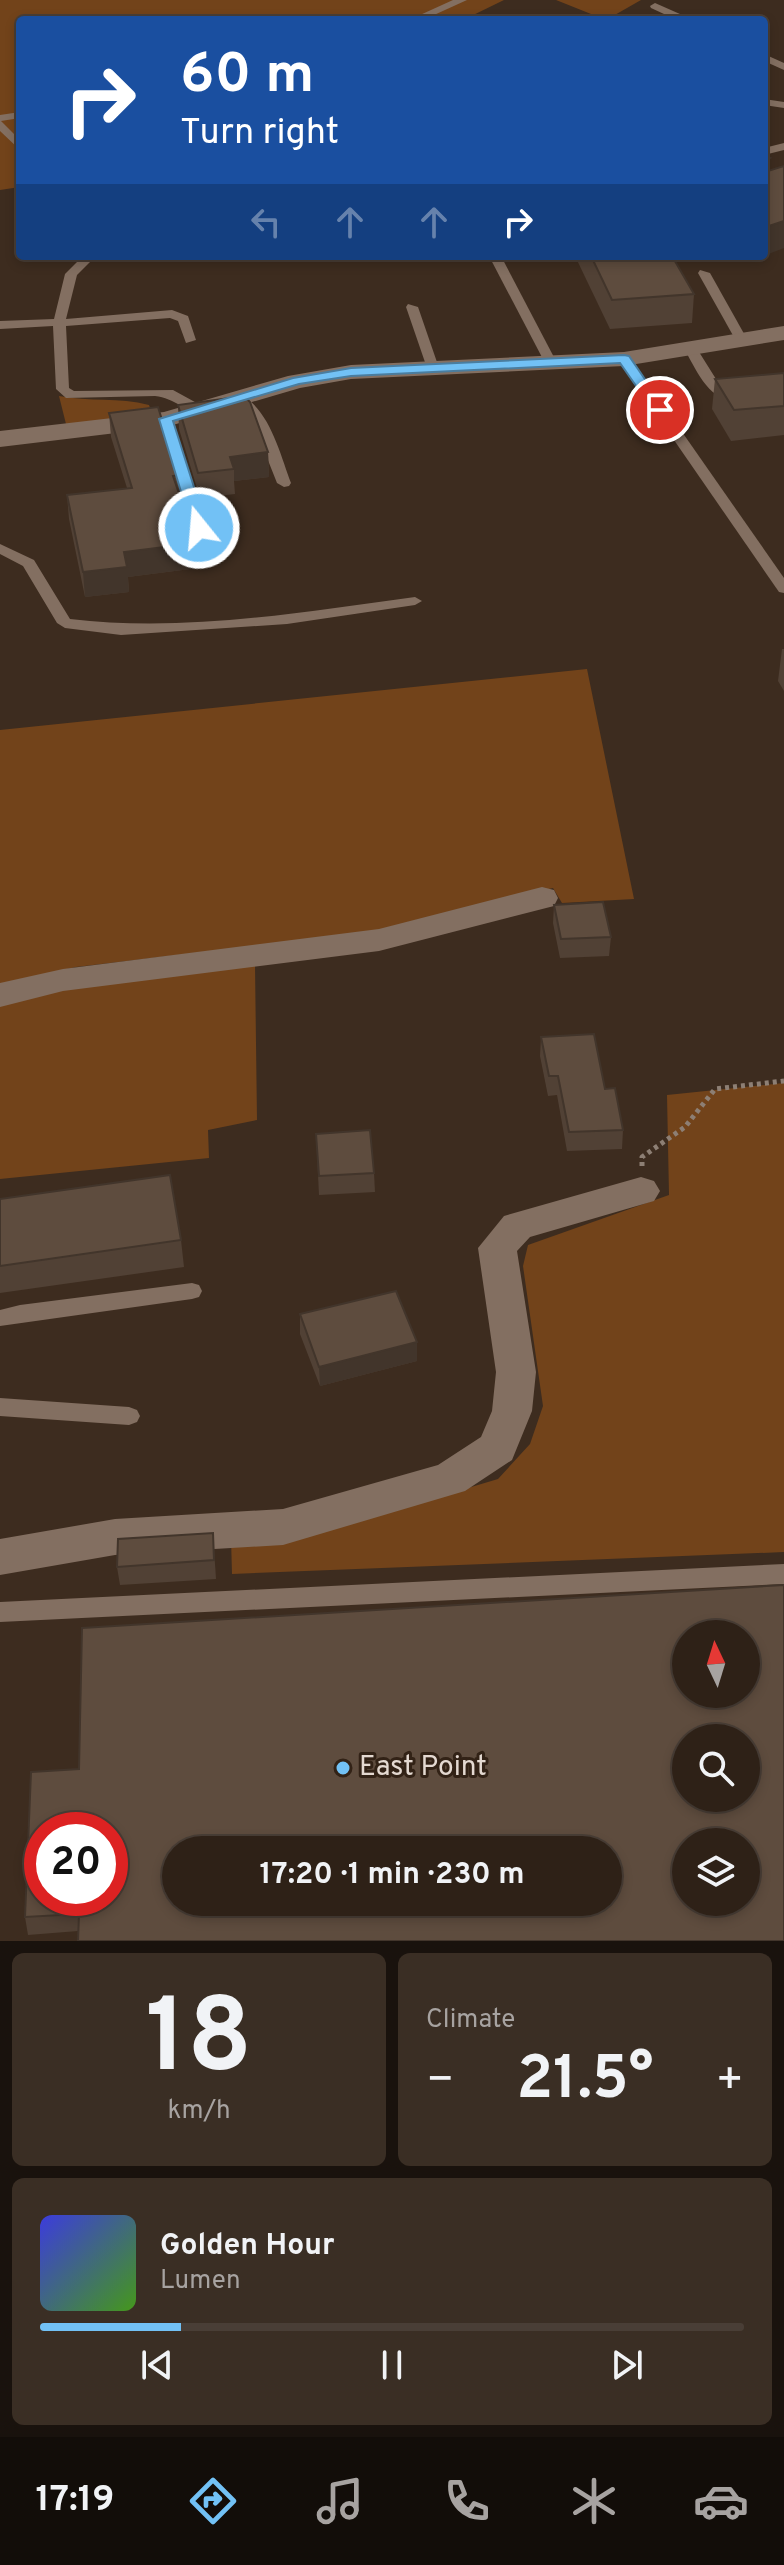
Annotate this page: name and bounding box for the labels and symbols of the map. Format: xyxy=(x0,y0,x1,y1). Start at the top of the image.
pin xyxy=(626,376,694,444)
position arrow xyxy=(157,486,241,570)
north arrow xyxy=(672,1620,760,1708)
place label: East Point xyxy=(359,1750,487,1786)
marker: East Point xyxy=(334,1759,352,1777)
speed limit sign: 20 xyxy=(24,1812,128,1916)

